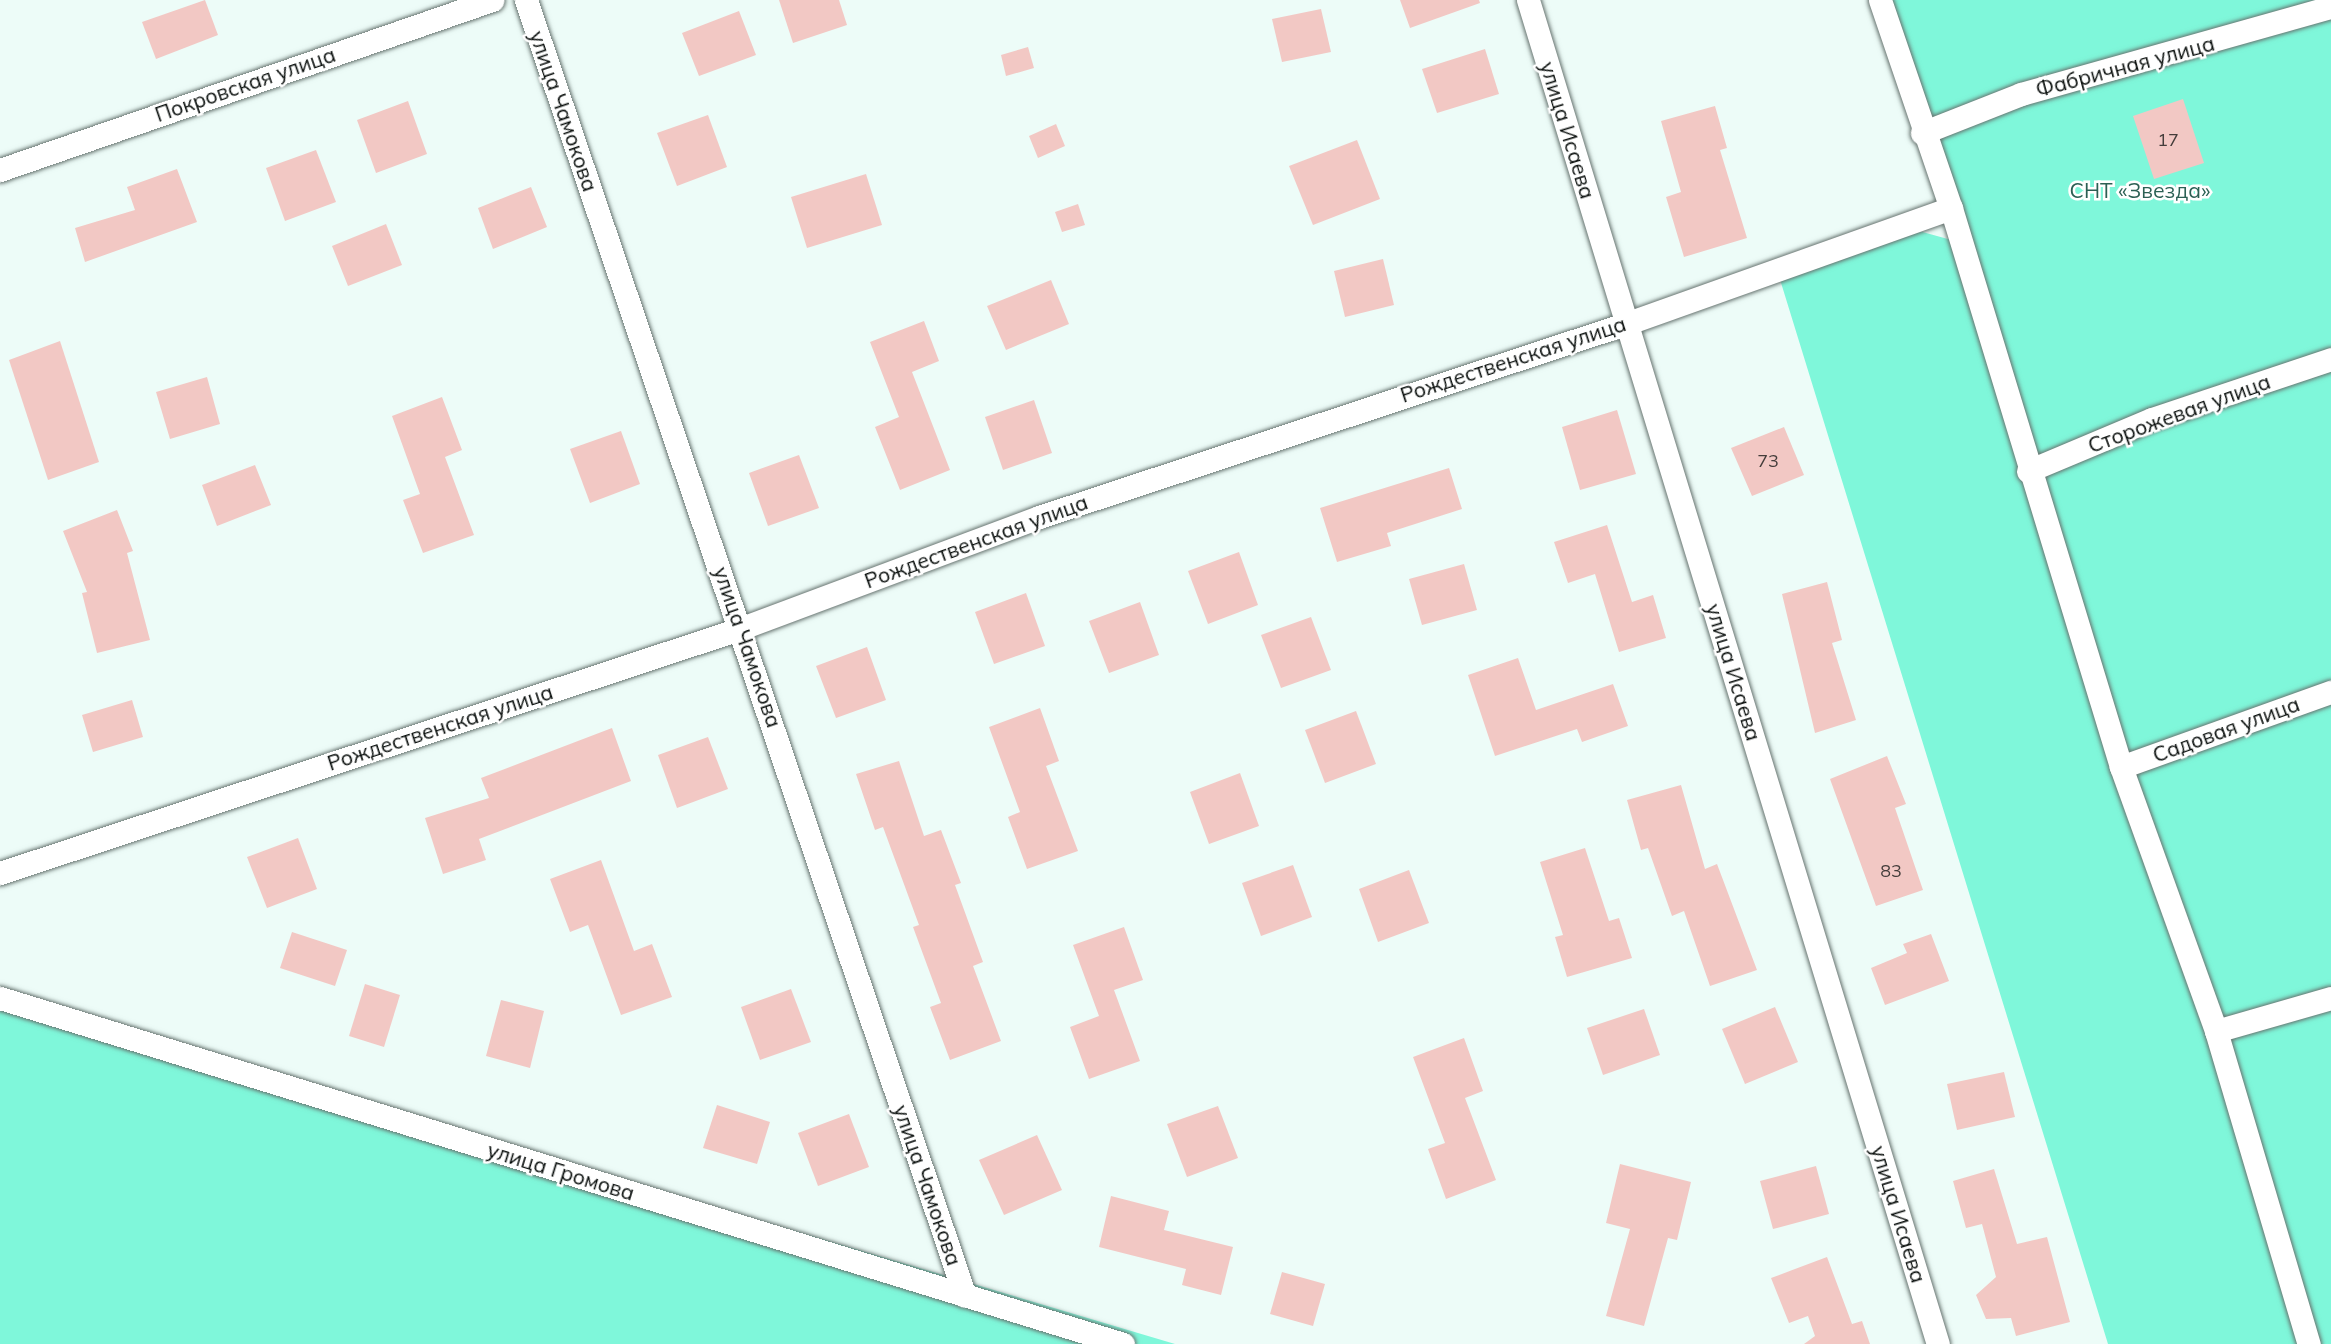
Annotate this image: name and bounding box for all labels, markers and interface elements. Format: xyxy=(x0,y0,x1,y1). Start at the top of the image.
street label: улица Чамокова xyxy=(525,27,603,195)
street label: Фабричная улица xyxy=(2033,30,2217,102)
street label: Покровская улица xyxy=(151,41,339,127)
street label: улица Исаева xyxy=(1535,58,1601,202)
house number: 17 xyxy=(2157,129,2179,151)
park label: СНТ «Звезда» xyxy=(2070,177,2210,203)
street label: Рождественская улица xyxy=(1397,311,1629,407)
street label: Сторожевая улица xyxy=(2084,368,2274,458)
house number: 73 xyxy=(1757,450,1779,472)
street label: Рождественская улица xyxy=(861,489,1091,593)
street label: улица Чамокова xyxy=(709,563,787,731)
street label: улица Исаева xyxy=(1701,600,1767,744)
street label: Рождественская улица xyxy=(324,679,556,775)
street label: Садовая улица xyxy=(2149,691,2303,767)
house number: 83 xyxy=(1880,860,1902,882)
street label: улица Чамокова xyxy=(889,1101,967,1269)
street label: улица Громова xyxy=(484,1137,638,1205)
street label: улица Исаева xyxy=(1866,1142,1932,1286)

